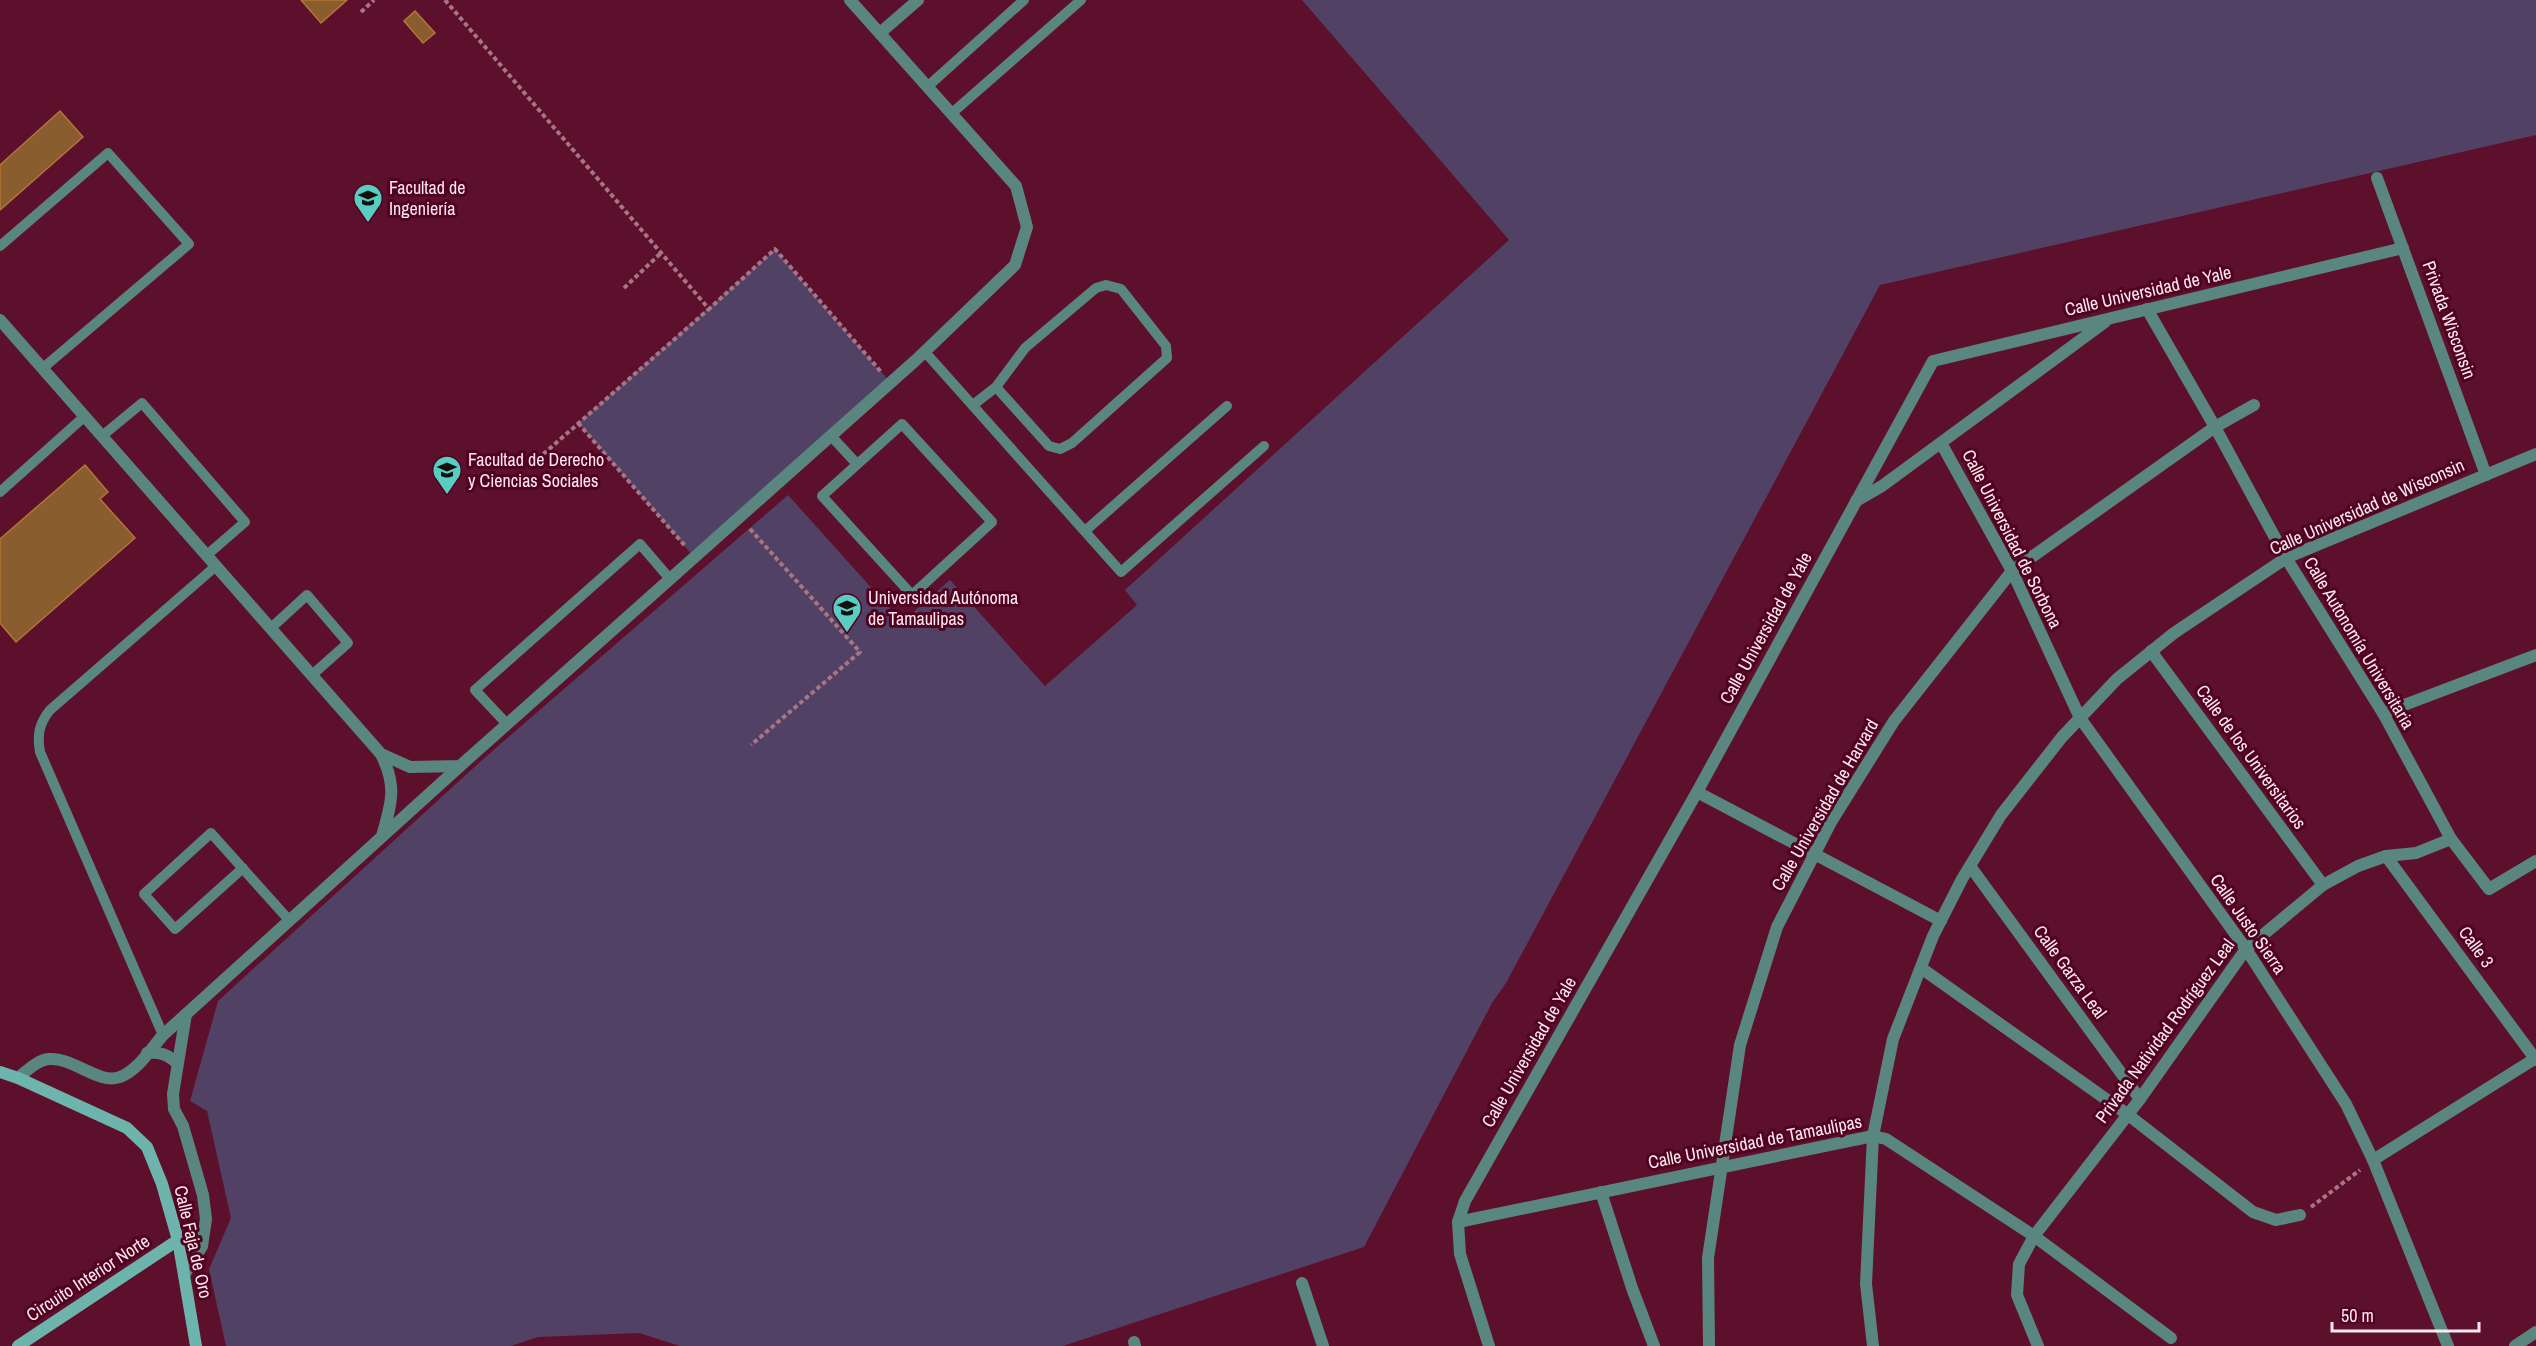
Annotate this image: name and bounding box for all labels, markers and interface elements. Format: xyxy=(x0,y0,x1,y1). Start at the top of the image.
place label: Facultad de Ingeniería xyxy=(389,175,465,221)
school or university icon: Facultad de Ingeniería xyxy=(352,182,384,224)
street label: Privada Wisconsin xyxy=(2417,257,2482,382)
street label: Calle Universidad de Yale xyxy=(2062,259,2234,322)
street label: Calle Universidad de Sorbona xyxy=(1956,445,2068,633)
place label: Facultad de Derecho y Ciencias Sociales xyxy=(468,447,604,493)
street label: Calle Universidad de Wisconsin xyxy=(2265,452,2468,561)
school or university icon: Facultad de Derecho y Ciencias Sociales xyxy=(431,454,463,496)
street label: Calle Universidad de Yale xyxy=(1713,547,1818,708)
street label: Calle Autonomía Universitaria xyxy=(2298,552,2421,734)
place label: Universidad Autónoma de Tamaulipas xyxy=(868,585,1018,631)
school or university icon: Universidad Autónoma de Tamaulipas xyxy=(831,592,863,634)
street label: Calle de los Universitarios xyxy=(2190,679,2312,834)
street label: Calle Universidad de Harvard xyxy=(1765,714,1884,895)
street label: Calle Justo Sierra xyxy=(2205,868,2292,979)
street label: Calle Garza Leal xyxy=(2028,920,2113,1024)
street label: Calle 3 xyxy=(2453,921,2500,973)
street label: Privada Natividad Rodríguez Leal xyxy=(2089,933,2240,1128)
street label: Calle Universidad de Yale xyxy=(1475,972,1582,1132)
street label: Calle Universidad de Tamaulipas xyxy=(1646,1108,1864,1175)
street label: Calle Faja de Oro xyxy=(168,1183,219,1301)
street label: Circuito Interior Norte xyxy=(21,1228,154,1327)
scale bar xyxy=(2332,1295,2479,1333)
text: 50 m xyxy=(2341,1303,2374,1328)

